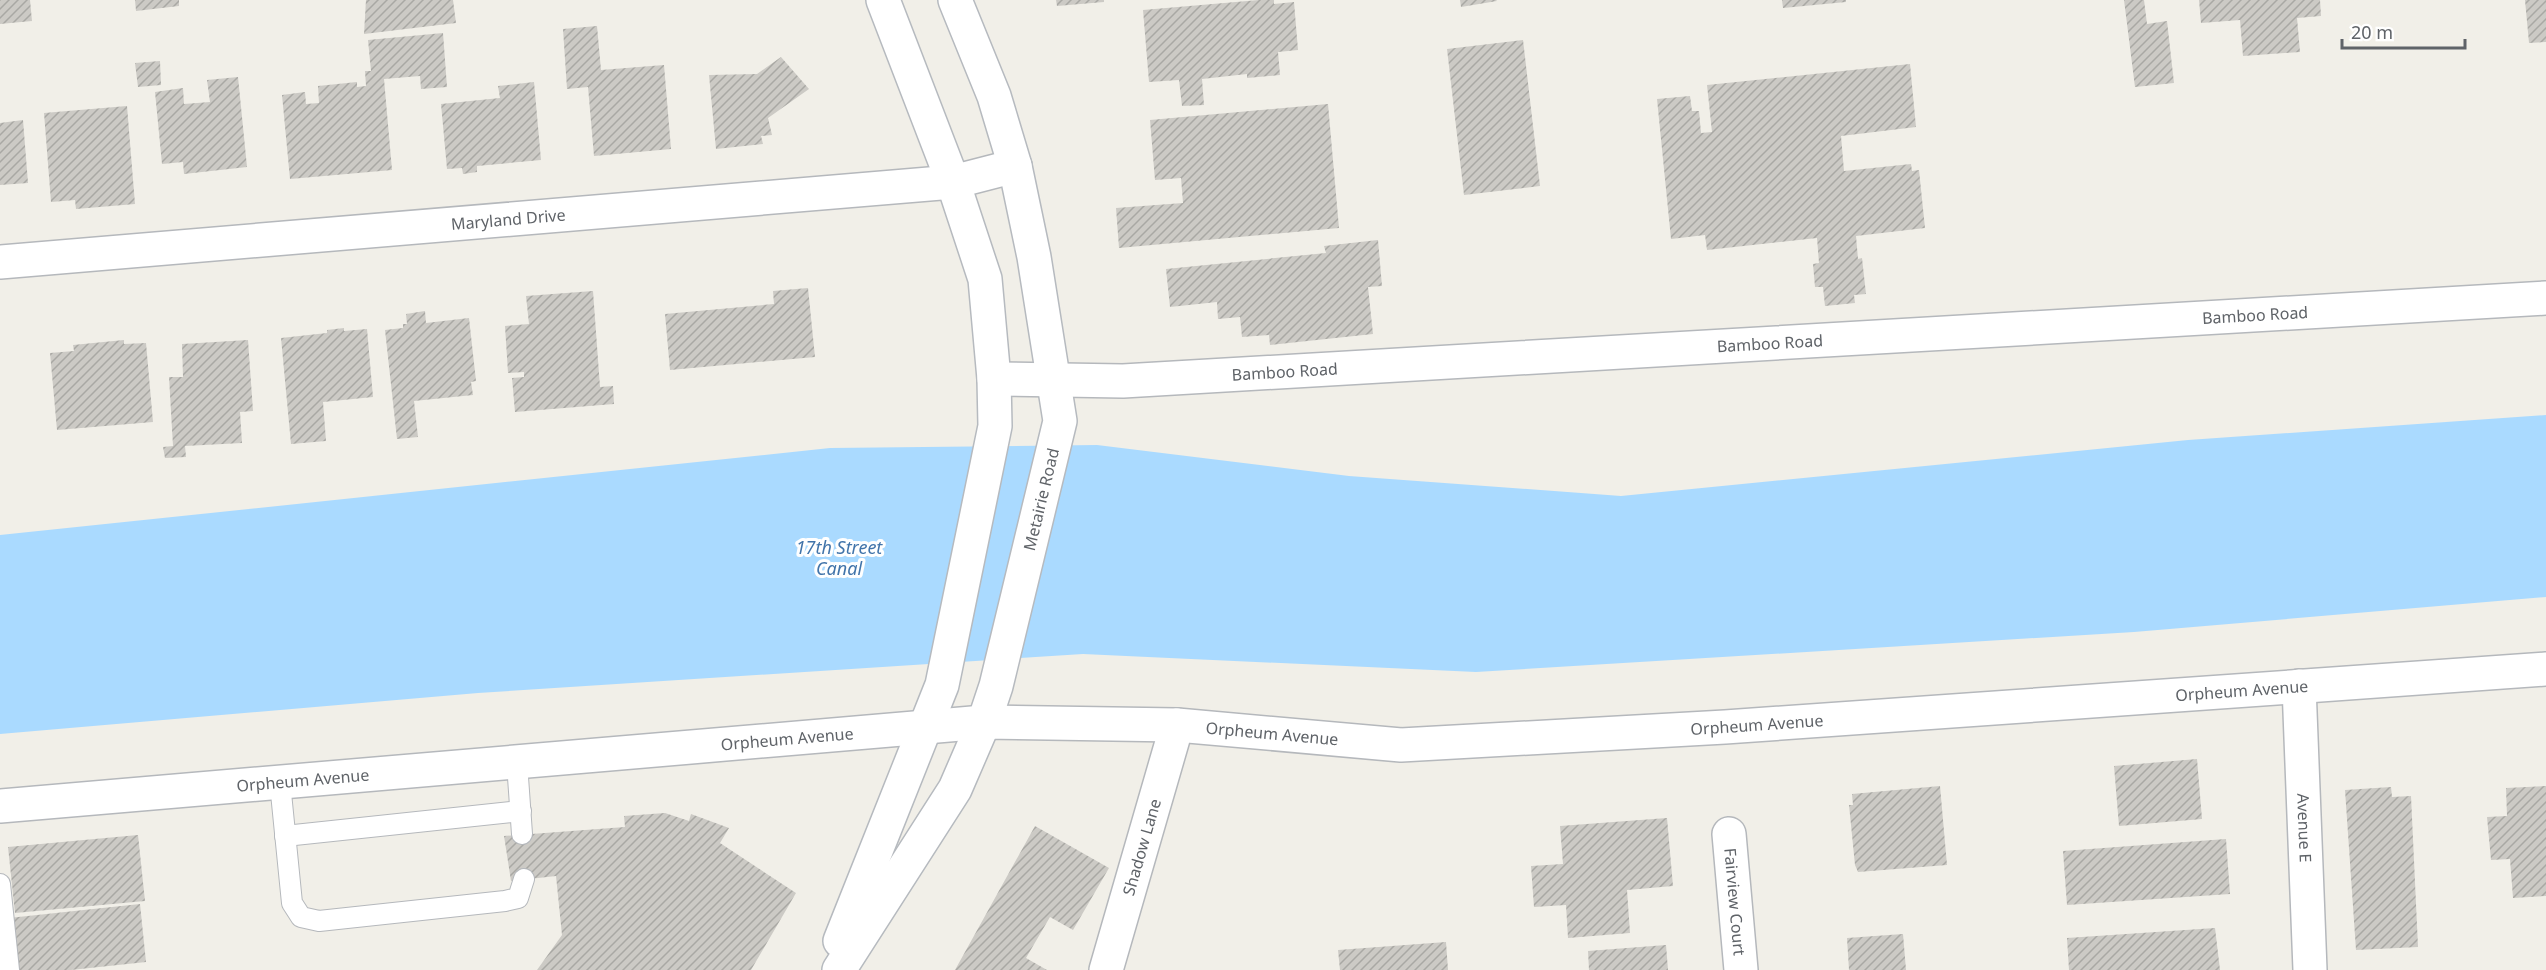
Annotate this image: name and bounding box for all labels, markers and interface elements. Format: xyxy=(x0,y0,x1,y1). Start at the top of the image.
scale bar xyxy=(2342,12,2465,50)
text: 20 m xyxy=(2351,20,2393,44)
street label: Maryland Drive xyxy=(450,204,566,235)
street label: Bamboo Road xyxy=(2201,301,2309,329)
street label: Bamboo Road xyxy=(1716,329,1824,357)
street label: Bamboo Road xyxy=(1231,357,1338,386)
street label: Metairie Road xyxy=(1018,446,1064,553)
water label: 17th Street Canal xyxy=(796,535,883,580)
street label: Orpheum Avenue xyxy=(2175,675,2309,706)
street label: Orpheum Avenue xyxy=(1690,709,1824,740)
street label: Orpheum Avenue xyxy=(1205,717,1339,750)
street label: Orpheum Avenue xyxy=(720,722,854,755)
street label: Orpheum Avenue xyxy=(236,764,370,797)
street label: Avenue E xyxy=(2292,793,2317,863)
street label: Shadow Lane xyxy=(1117,796,1166,898)
street label: Fairview Court xyxy=(1719,847,1751,957)

